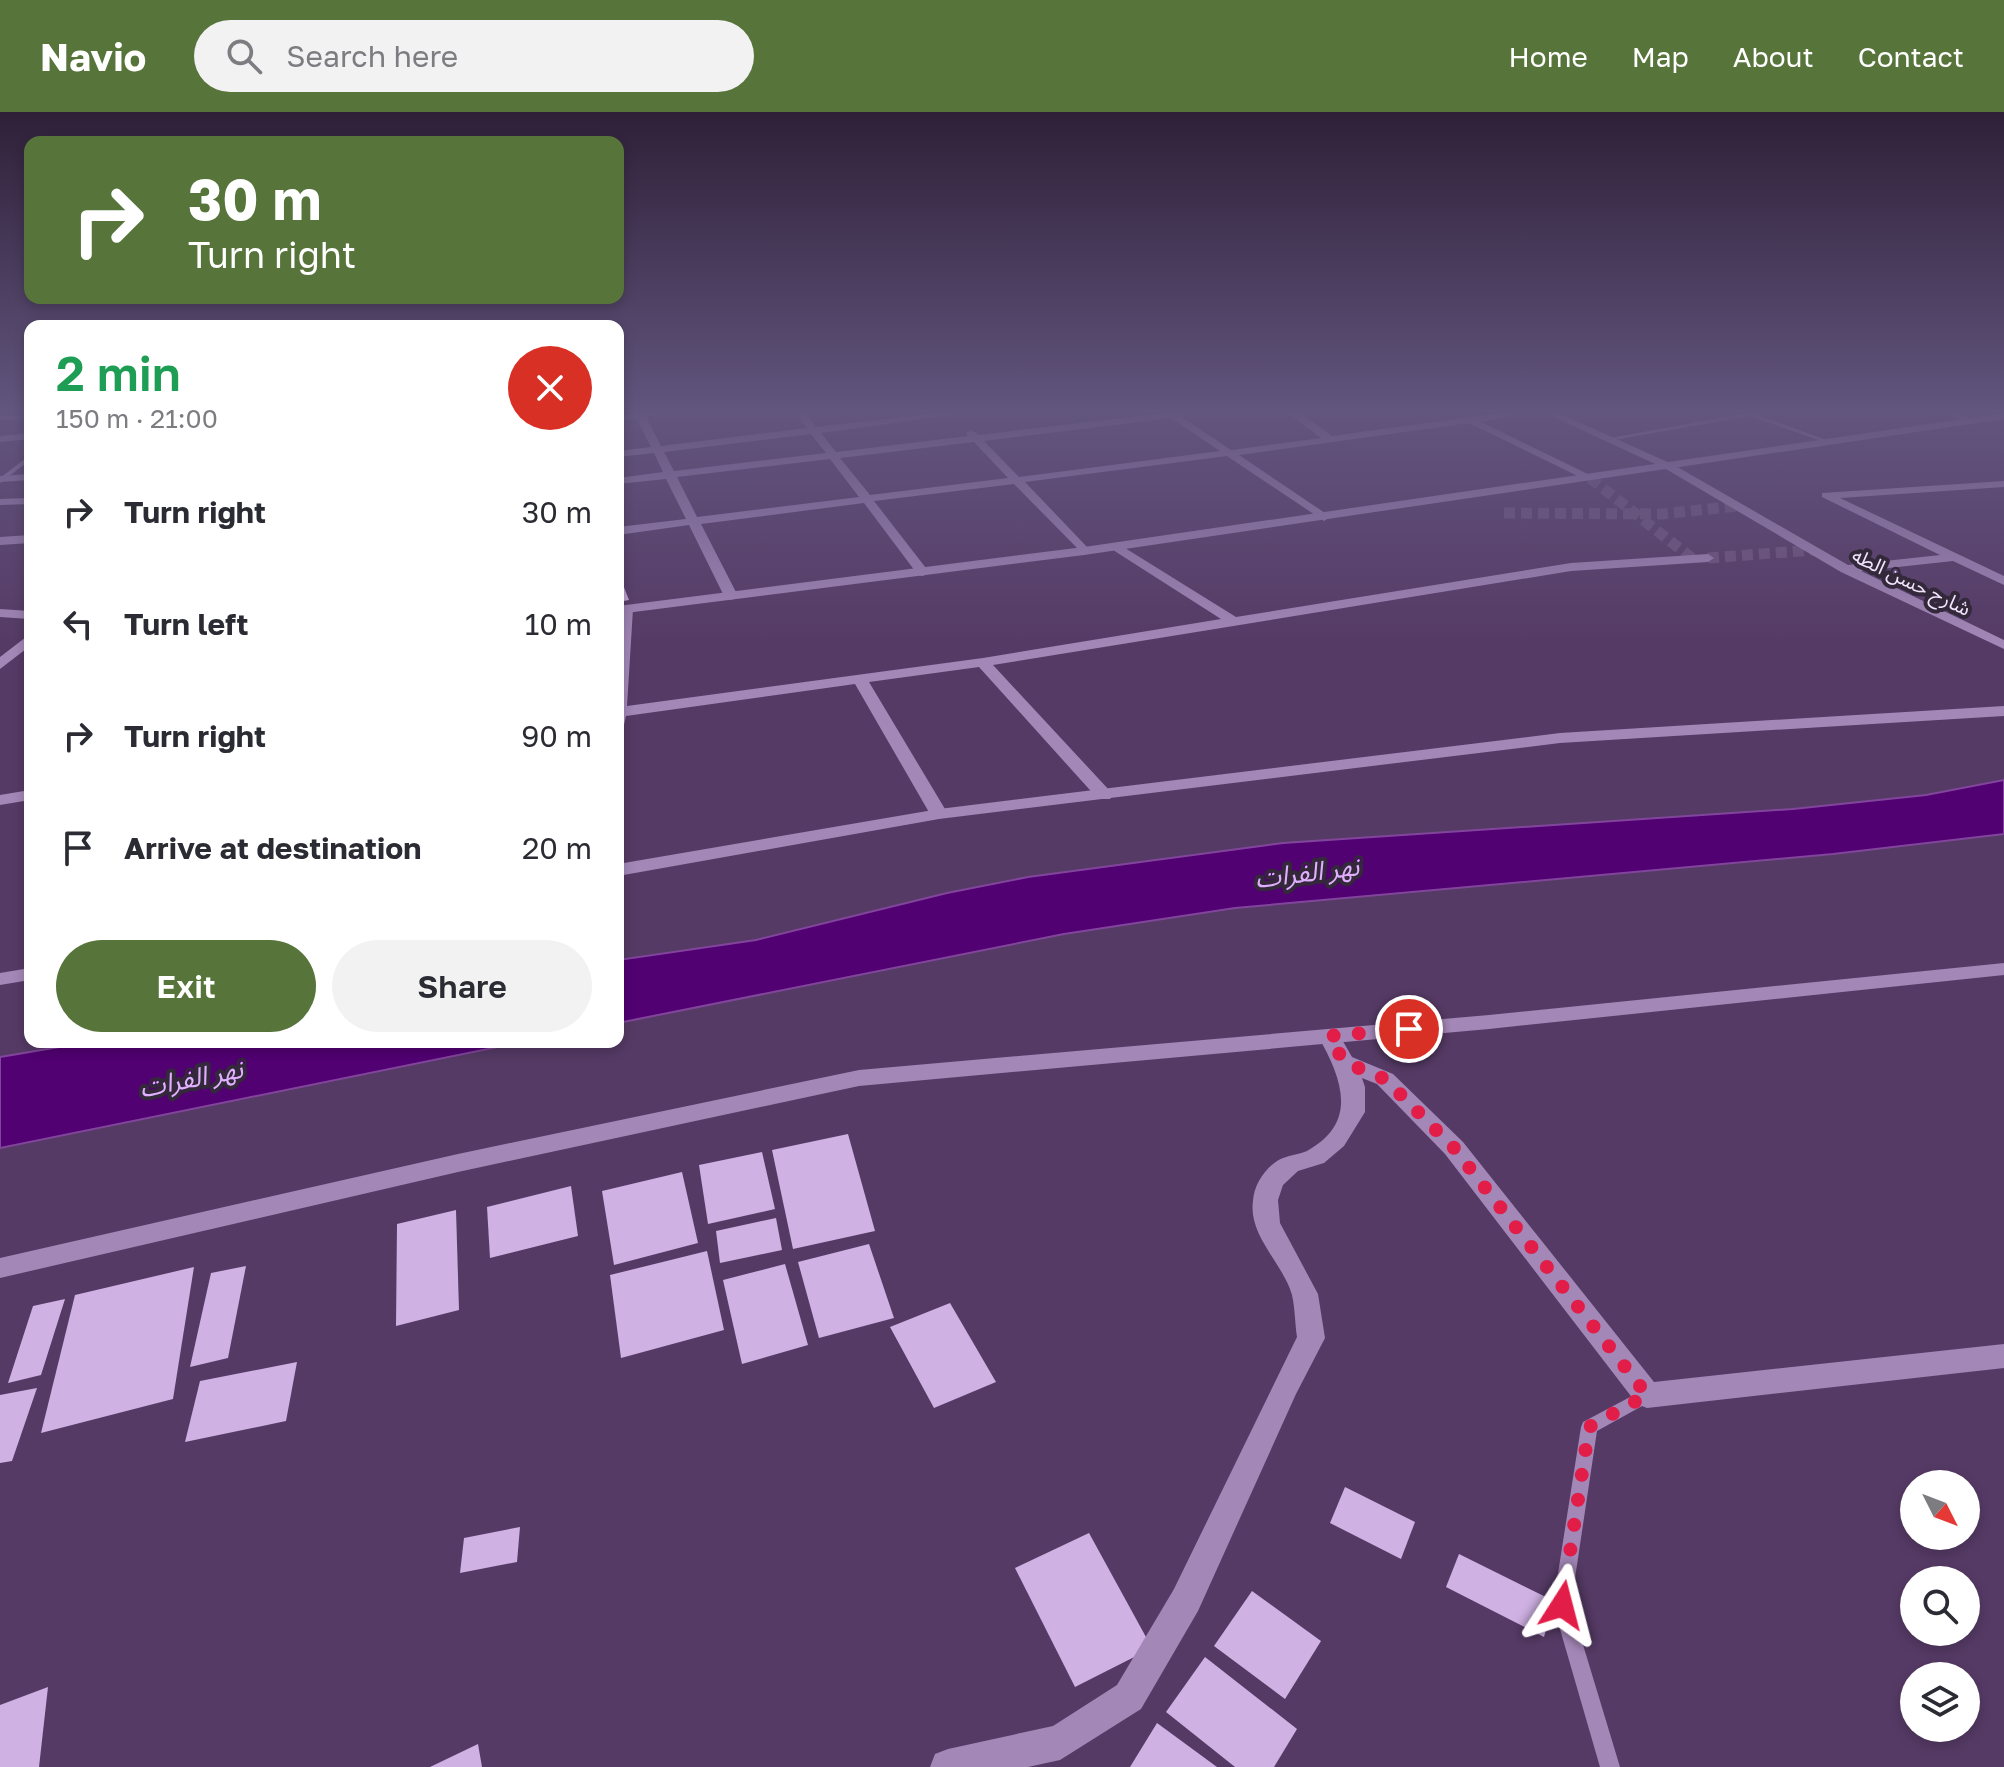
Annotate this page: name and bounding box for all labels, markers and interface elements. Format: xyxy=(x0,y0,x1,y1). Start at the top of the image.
search box xyxy=(194,20,754,92)
text: Navio xyxy=(40,34,146,79)
icon: search xyxy=(222,34,266,78)
text: Search here xyxy=(286,38,458,74)
text: Home xyxy=(1509,40,1588,73)
text: Map xyxy=(1632,40,1689,73)
text: About xyxy=(1733,40,1814,73)
text: Contact xyxy=(1858,40,1964,73)
text: 30 m xyxy=(188,165,322,232)
icon: right xyxy=(56,168,160,272)
text: Turn right xyxy=(188,233,356,276)
text: 2 min xyxy=(56,344,181,402)
button: close xyxy=(508,346,592,430)
text: 150 m · 21:00 xyxy=(56,403,218,434)
icon: right xyxy=(56,490,100,534)
text: Turn right xyxy=(124,494,266,530)
text: 30 m xyxy=(522,494,592,530)
street label: شارح حسن الطه xyxy=(1847,542,1975,624)
icon: left xyxy=(56,602,100,646)
text: Turn left xyxy=(124,606,249,642)
text: 10 m xyxy=(525,606,592,642)
icon: right xyxy=(56,714,100,758)
text: Turn right xyxy=(124,718,266,754)
text: 90 m xyxy=(521,718,592,754)
icon: arrive xyxy=(56,826,100,870)
text: Arrive at destination xyxy=(124,830,421,866)
text: 20 m xyxy=(522,830,592,866)
water label: نهر الفرات xyxy=(1253,850,1363,895)
button: Exit xyxy=(56,940,316,1032)
button: Share xyxy=(332,940,592,1032)
pin xyxy=(1375,995,1443,1063)
icon: arrive xyxy=(1387,1007,1431,1051)
water label: نهر الفرات xyxy=(137,1052,248,1104)
north arrow xyxy=(1900,1470,1980,1550)
map controls xyxy=(1900,1470,1980,1742)
position arrow xyxy=(1520,1563,1604,1647)
button: search xyxy=(1900,1566,1980,1646)
button: layers xyxy=(1900,1662,1980,1742)

